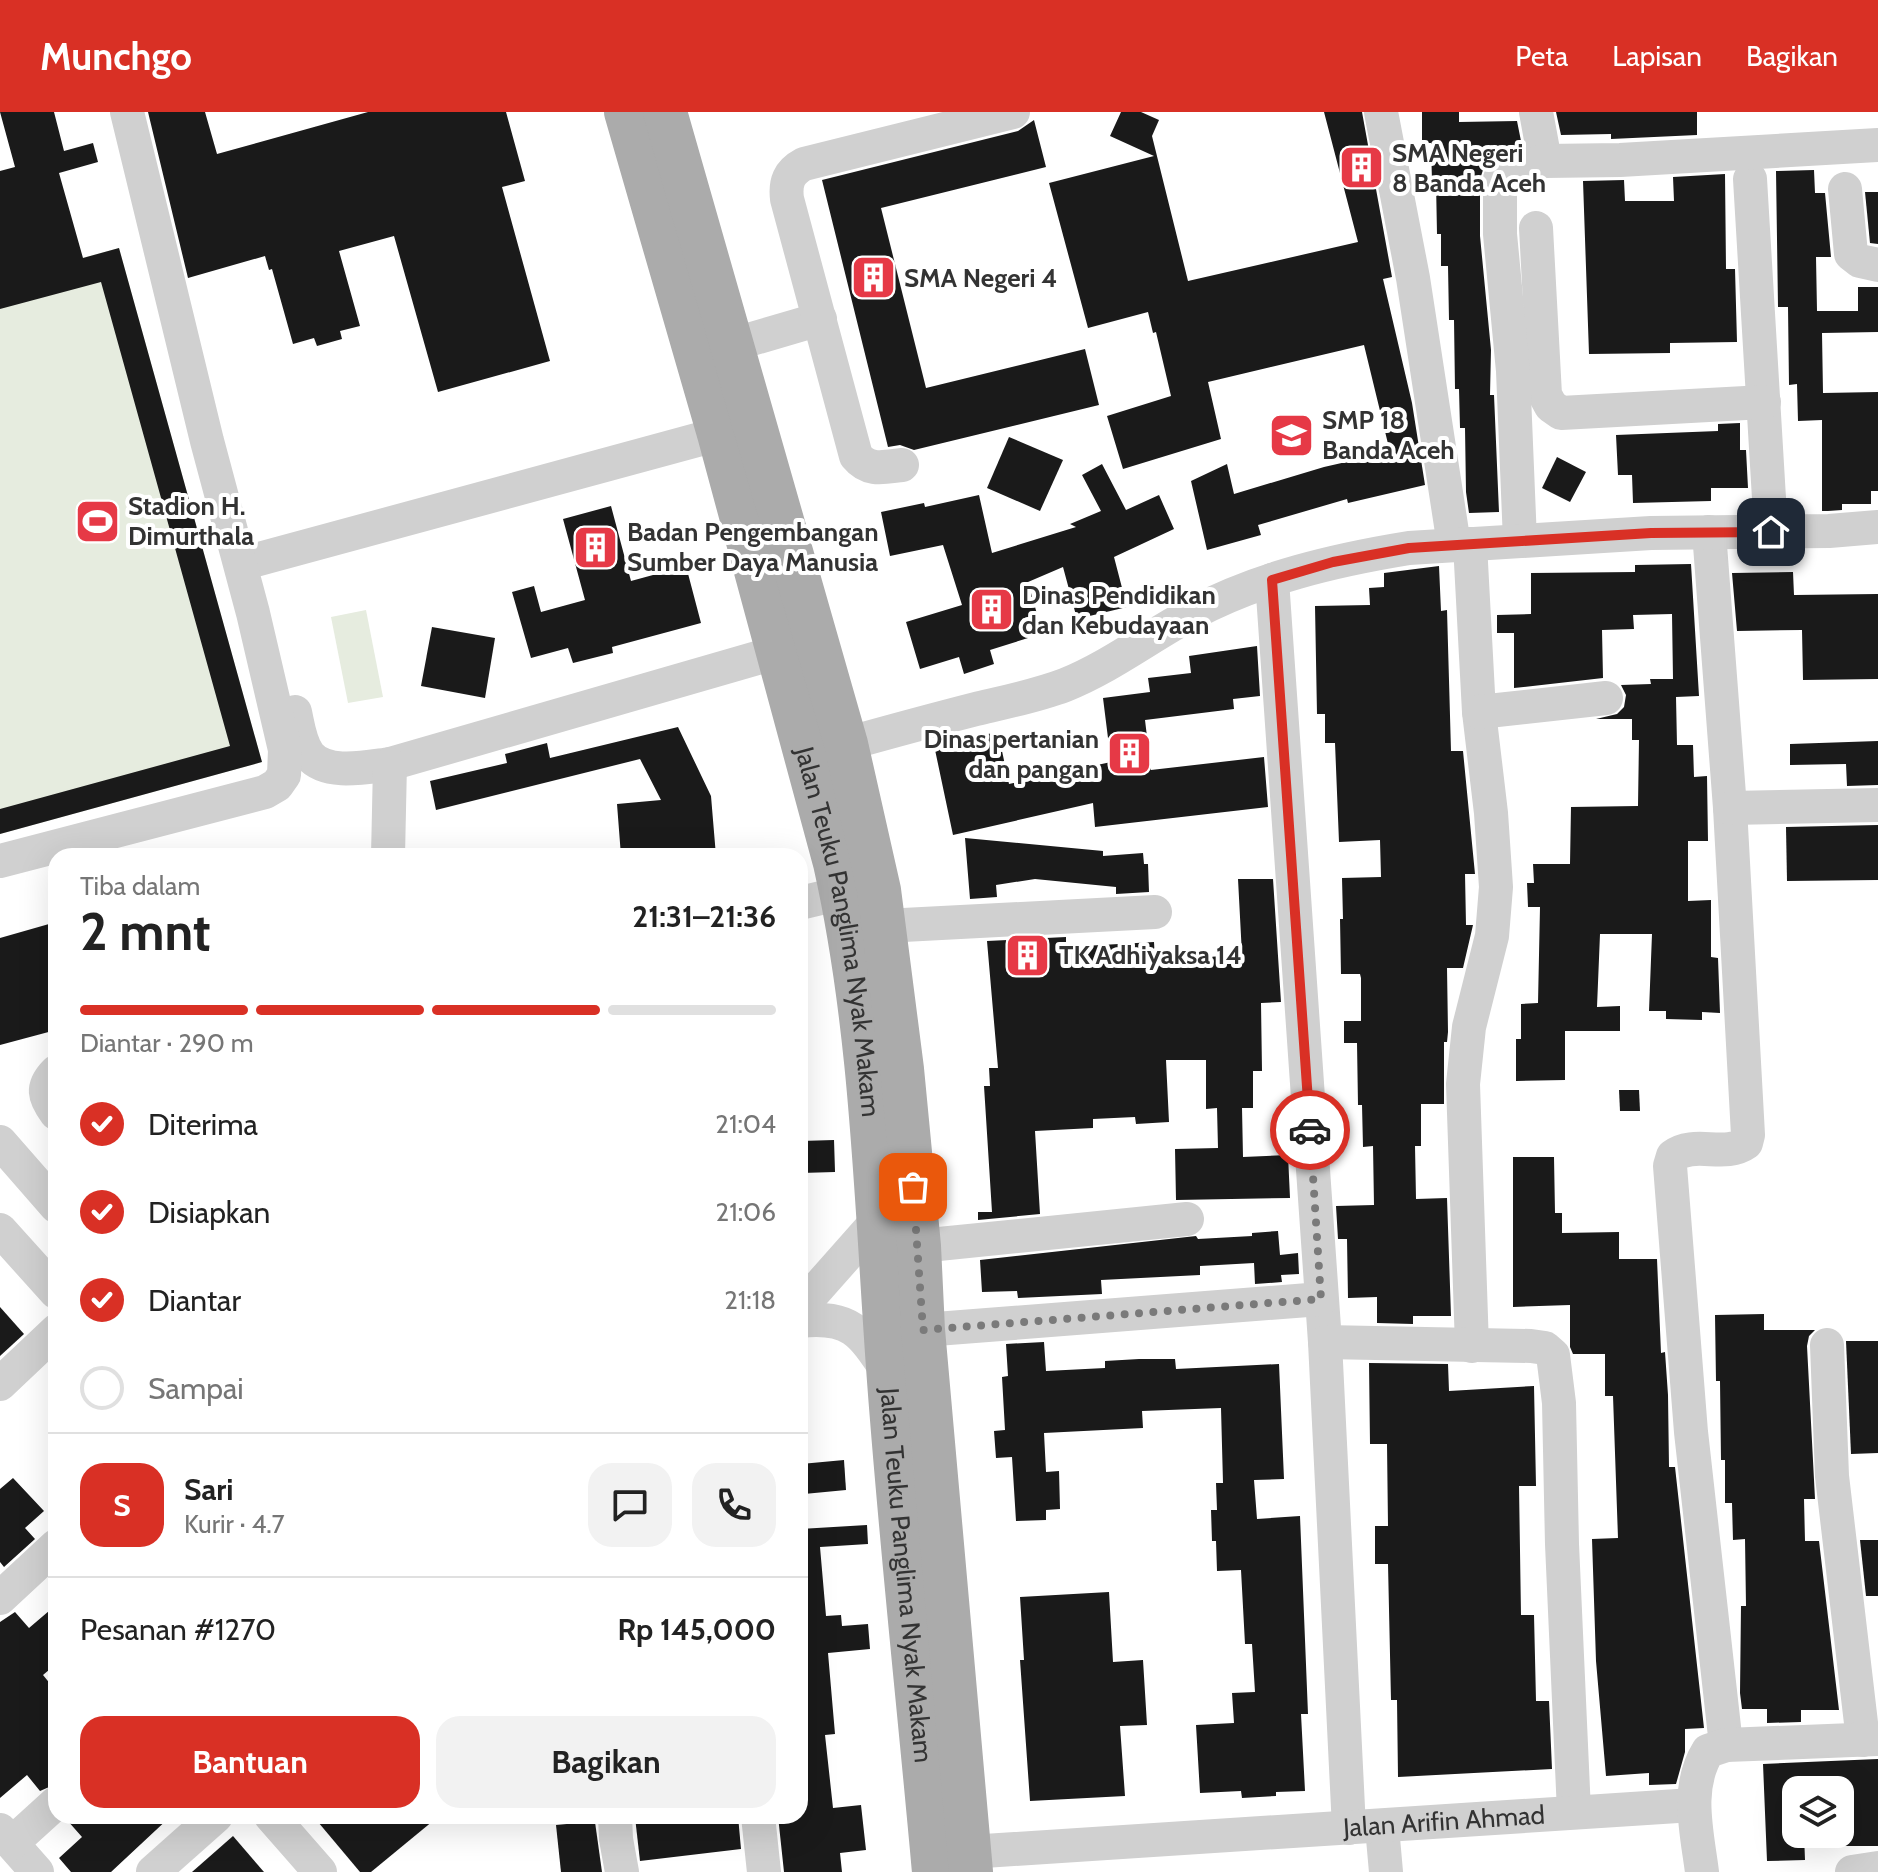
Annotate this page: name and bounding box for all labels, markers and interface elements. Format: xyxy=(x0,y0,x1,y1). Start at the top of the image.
text: Munchgo xyxy=(40,33,192,80)
text: Peta xyxy=(1515,39,1568,73)
text: Lapisan xyxy=(1612,39,1702,73)
text: Bagikan xyxy=(1746,39,1838,73)
place label: SMA Negeri 8 Banda Aceh xyxy=(1392,137,1546,199)
building icon: SMA Negeri 8 Banda Aceh xyxy=(1337,144,1385,192)
building icon: SMA Negeri 4 xyxy=(849,254,897,302)
place label: SMA Negeri 4 xyxy=(904,262,1057,294)
place label: SMP 18 Banda Aceh xyxy=(1322,404,1455,466)
school or university icon: SMP 18 Banda Aceh xyxy=(1267,411,1315,459)
place label: Stadion H. Dimurthala xyxy=(128,490,254,552)
sports icon: Stadion H. Dimurthala xyxy=(73,497,121,545)
pin xyxy=(1737,498,1805,566)
icon: home xyxy=(1749,510,1793,554)
place label: Badan Pengembangan Sumber Daya Manusia xyxy=(627,516,879,578)
building icon: Badan Pengembangan Sumber Daya Manusia xyxy=(572,523,620,571)
place label: Dinas Pendidikan dan Kebudayaan xyxy=(1022,579,1216,641)
building icon: Dinas Pendidikan dan Kebudayaan xyxy=(967,586,1015,634)
place label: Dinas pertanian dan pangan xyxy=(923,723,1099,785)
building icon: Dinas pertanian dan pangan xyxy=(1106,730,1154,778)
street label: Jalan Teuku Panglima Nyak Makam xyxy=(788,742,887,1118)
text: Tiba dalam xyxy=(80,870,200,902)
text: 21:31–21:36 xyxy=(632,898,776,935)
text: 2 mnt xyxy=(80,900,211,963)
building icon: TK Adhiyaksa 14 xyxy=(1004,931,1052,979)
place label: TK Adhiyaksa 14 xyxy=(1059,939,1242,971)
text: Diantar · 290 m xyxy=(80,1027,254,1059)
courier xyxy=(1270,1090,1350,1170)
icon: check xyxy=(80,1102,124,1146)
text: Diterima xyxy=(148,1106,258,1143)
text: 21:04 xyxy=(715,1108,776,1140)
icon: car xyxy=(1288,1108,1332,1152)
pin xyxy=(879,1153,947,1221)
icon: bag xyxy=(891,1165,935,1209)
icon: check xyxy=(80,1190,124,1234)
text: Disiapkan xyxy=(148,1194,270,1231)
text: 21:06 xyxy=(716,1196,776,1228)
icon: check xyxy=(80,1278,124,1322)
text: Diantar xyxy=(148,1282,241,1319)
text: 21:18 xyxy=(724,1284,776,1316)
text: Sampai xyxy=(148,1370,244,1407)
street label: Jalan Teuku Panglima Nyak Makam xyxy=(873,1386,940,1764)
button: chat xyxy=(588,1463,672,1547)
button: phone xyxy=(692,1463,776,1547)
text: Sari xyxy=(184,1471,233,1508)
text: S xyxy=(113,1487,131,1524)
text: Kurir · 4.7 xyxy=(184,1508,285,1540)
text: Pesanan #1270 xyxy=(80,1611,276,1648)
text: Rp 145,000 xyxy=(618,1611,776,1648)
button: Bantuan xyxy=(80,1716,420,1808)
button: Bagikan xyxy=(436,1716,776,1808)
map controls xyxy=(1782,1776,1854,1848)
button: layers xyxy=(1782,1776,1854,1848)
street label: Jalan Arifin Ahmad xyxy=(1341,1799,1546,1844)

